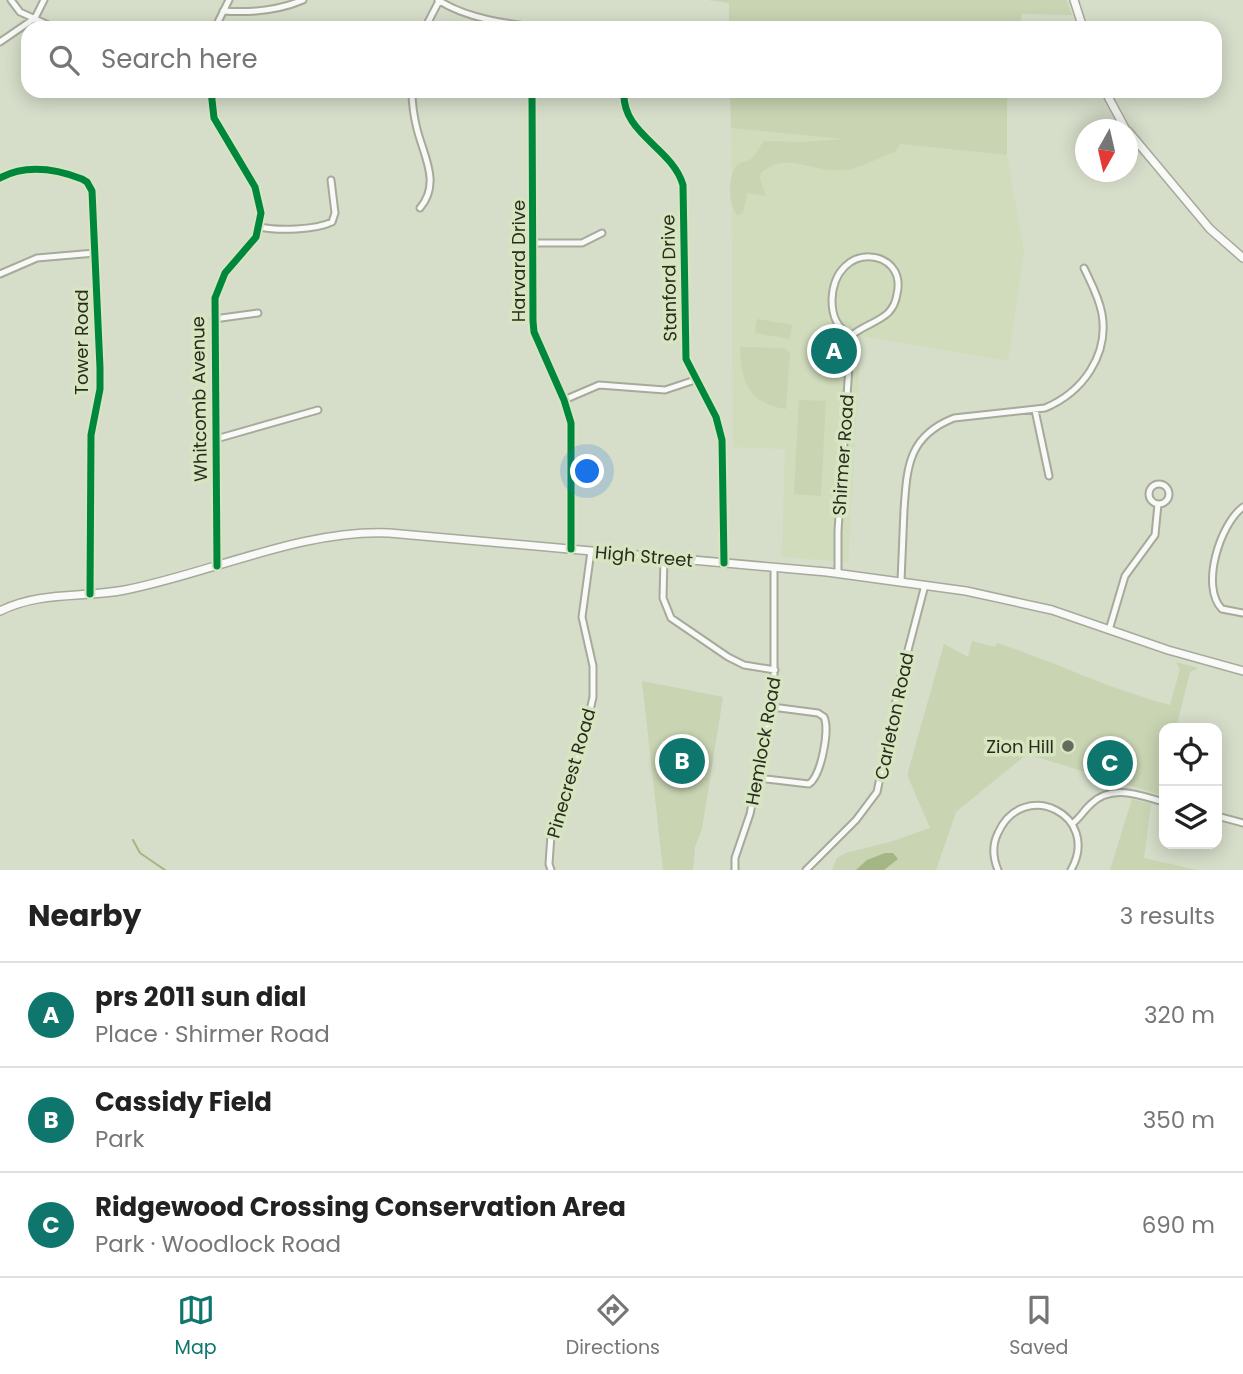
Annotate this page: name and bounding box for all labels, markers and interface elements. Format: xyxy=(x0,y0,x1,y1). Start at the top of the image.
search box xyxy=(21,21,1222,98)
icon: search xyxy=(45,41,83,79)
text: Search here xyxy=(101,41,258,77)
north arrow xyxy=(1075,119,1138,182)
street label: Harvard Drive xyxy=(506,200,531,322)
street label: Stanford Drive xyxy=(655,214,683,342)
street label: Tower Road xyxy=(69,289,94,395)
street label: Whitcomb Avenue xyxy=(185,316,213,482)
pin: A xyxy=(811,325,857,377)
street label: Shirmer Road xyxy=(826,394,860,516)
your location xyxy=(570,454,604,488)
street label: High Street xyxy=(594,539,694,573)
street label: Carleton Road xyxy=(868,650,920,782)
street label: Hemlock Road xyxy=(739,675,787,807)
street label: Pinecrest Road xyxy=(541,705,601,841)
map controls xyxy=(1159,723,1222,849)
button: locate xyxy=(1159,723,1222,786)
place label: Zion Hill xyxy=(986,734,1054,759)
pin: B xyxy=(659,735,705,787)
pin: C xyxy=(1087,737,1133,789)
marker: Zion Hill xyxy=(1060,738,1076,754)
button: layers xyxy=(1159,786,1222,849)
text: Nearby xyxy=(28,894,142,937)
text: 3 results xyxy=(1120,900,1215,932)
text: prs 2011 sun dial xyxy=(95,979,306,1015)
text: A xyxy=(43,999,59,1031)
text: 320 m xyxy=(1144,999,1215,1031)
text: Place · Shirmer Road xyxy=(95,1018,330,1050)
text: Cassidy Field xyxy=(95,1084,272,1120)
text: B xyxy=(43,1104,59,1136)
text: 350 m xyxy=(1143,1104,1215,1136)
text: Park xyxy=(95,1123,144,1155)
text: Ridgewood Crossing Conservation Area xyxy=(95,1189,626,1225)
text: C xyxy=(42,1209,60,1241)
text: 690 m xyxy=(1142,1209,1215,1241)
text: Park · Woodlock Road xyxy=(95,1228,341,1260)
tab: Map xyxy=(175,1291,217,1362)
tab: Directions xyxy=(566,1291,660,1362)
tab: Saved xyxy=(1009,1291,1068,1362)

